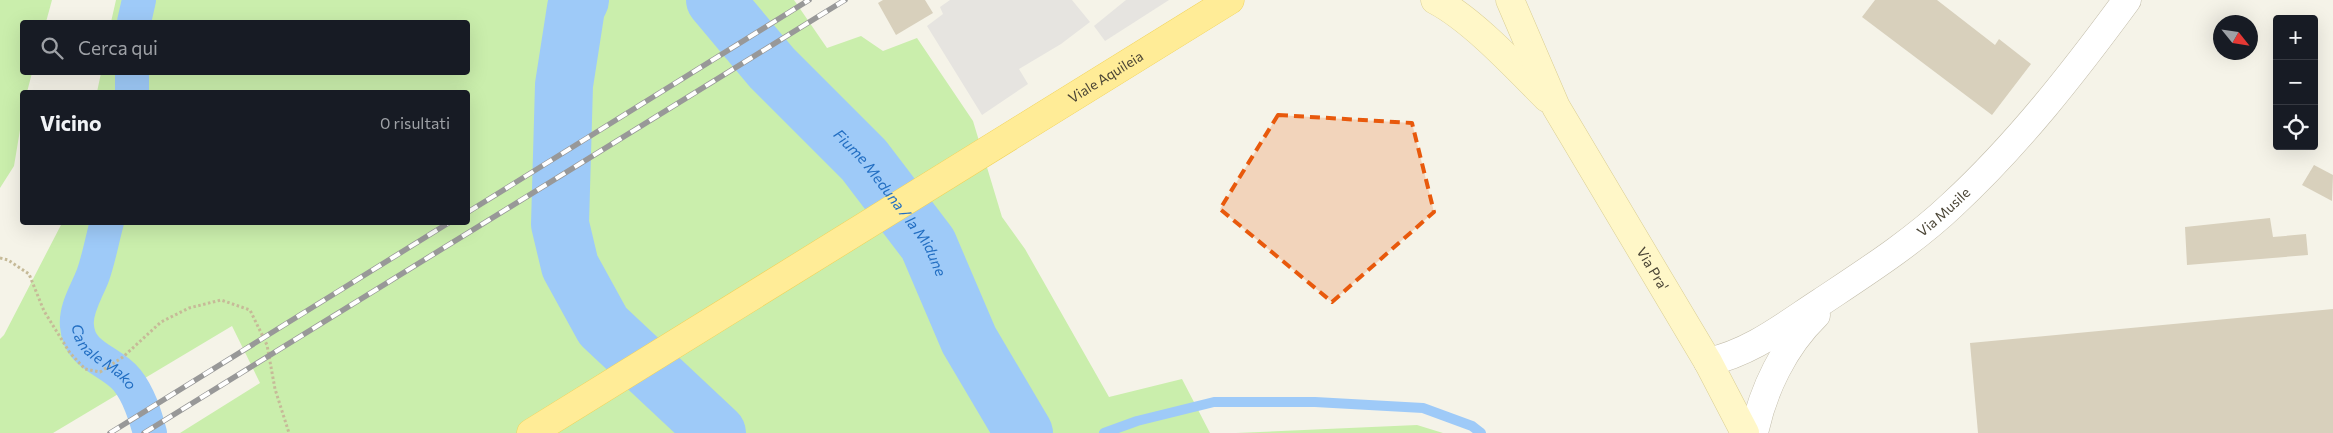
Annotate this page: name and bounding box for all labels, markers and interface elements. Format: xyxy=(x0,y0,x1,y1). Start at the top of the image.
north arrow xyxy=(2213,15,2258,60)
map controls xyxy=(2273,15,2318,150)
button: + xyxy=(2273,15,2318,60)
search box xyxy=(20,20,470,75)
icon: search xyxy=(38,34,66,62)
text: Cerca qui xyxy=(78,36,158,59)
street label: Viale Aquileia xyxy=(1065,47,1146,106)
button: − xyxy=(2273,60,2318,105)
button: locate xyxy=(2273,105,2318,150)
text: Vicino xyxy=(40,110,101,135)
text: 0 risultati xyxy=(380,113,450,132)
water label: Fiume Meduna / la Midune xyxy=(830,125,951,279)
street label: Via Musile xyxy=(1913,184,1973,240)
street label: Via Pra' xyxy=(1633,244,1672,294)
water label: Canale Mako xyxy=(69,323,141,393)

